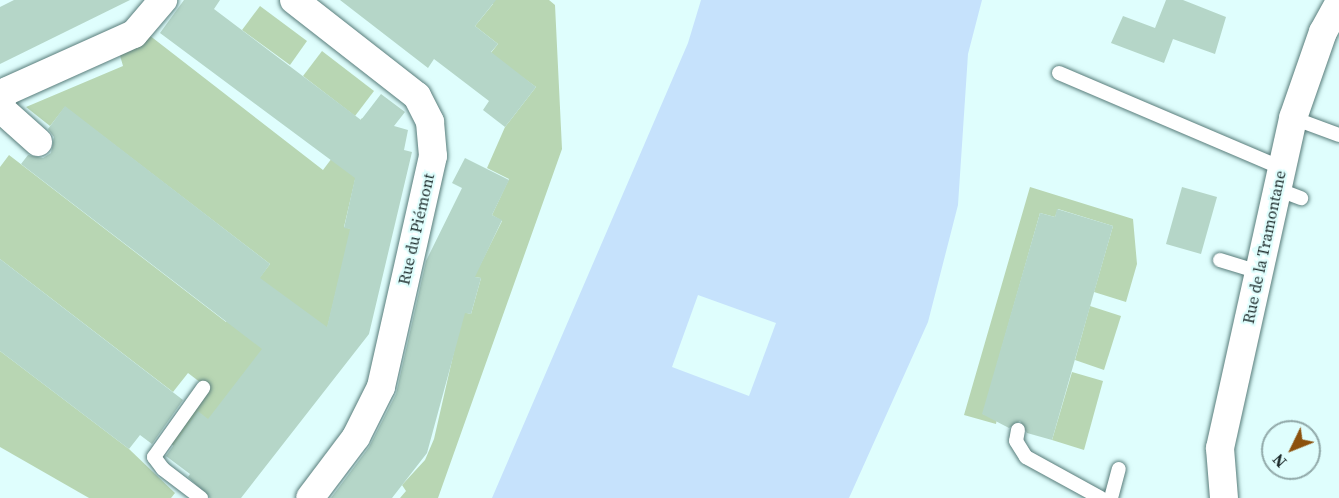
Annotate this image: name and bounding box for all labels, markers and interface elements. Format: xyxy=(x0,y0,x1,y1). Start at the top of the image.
street label: Rue de la Tramontane xyxy=(1238,168,1290,326)
street label: Rue du Piémont xyxy=(394,171,438,287)
north arrow xyxy=(1261,420,1321,480)
text: N xyxy=(1267,449,1291,473)

